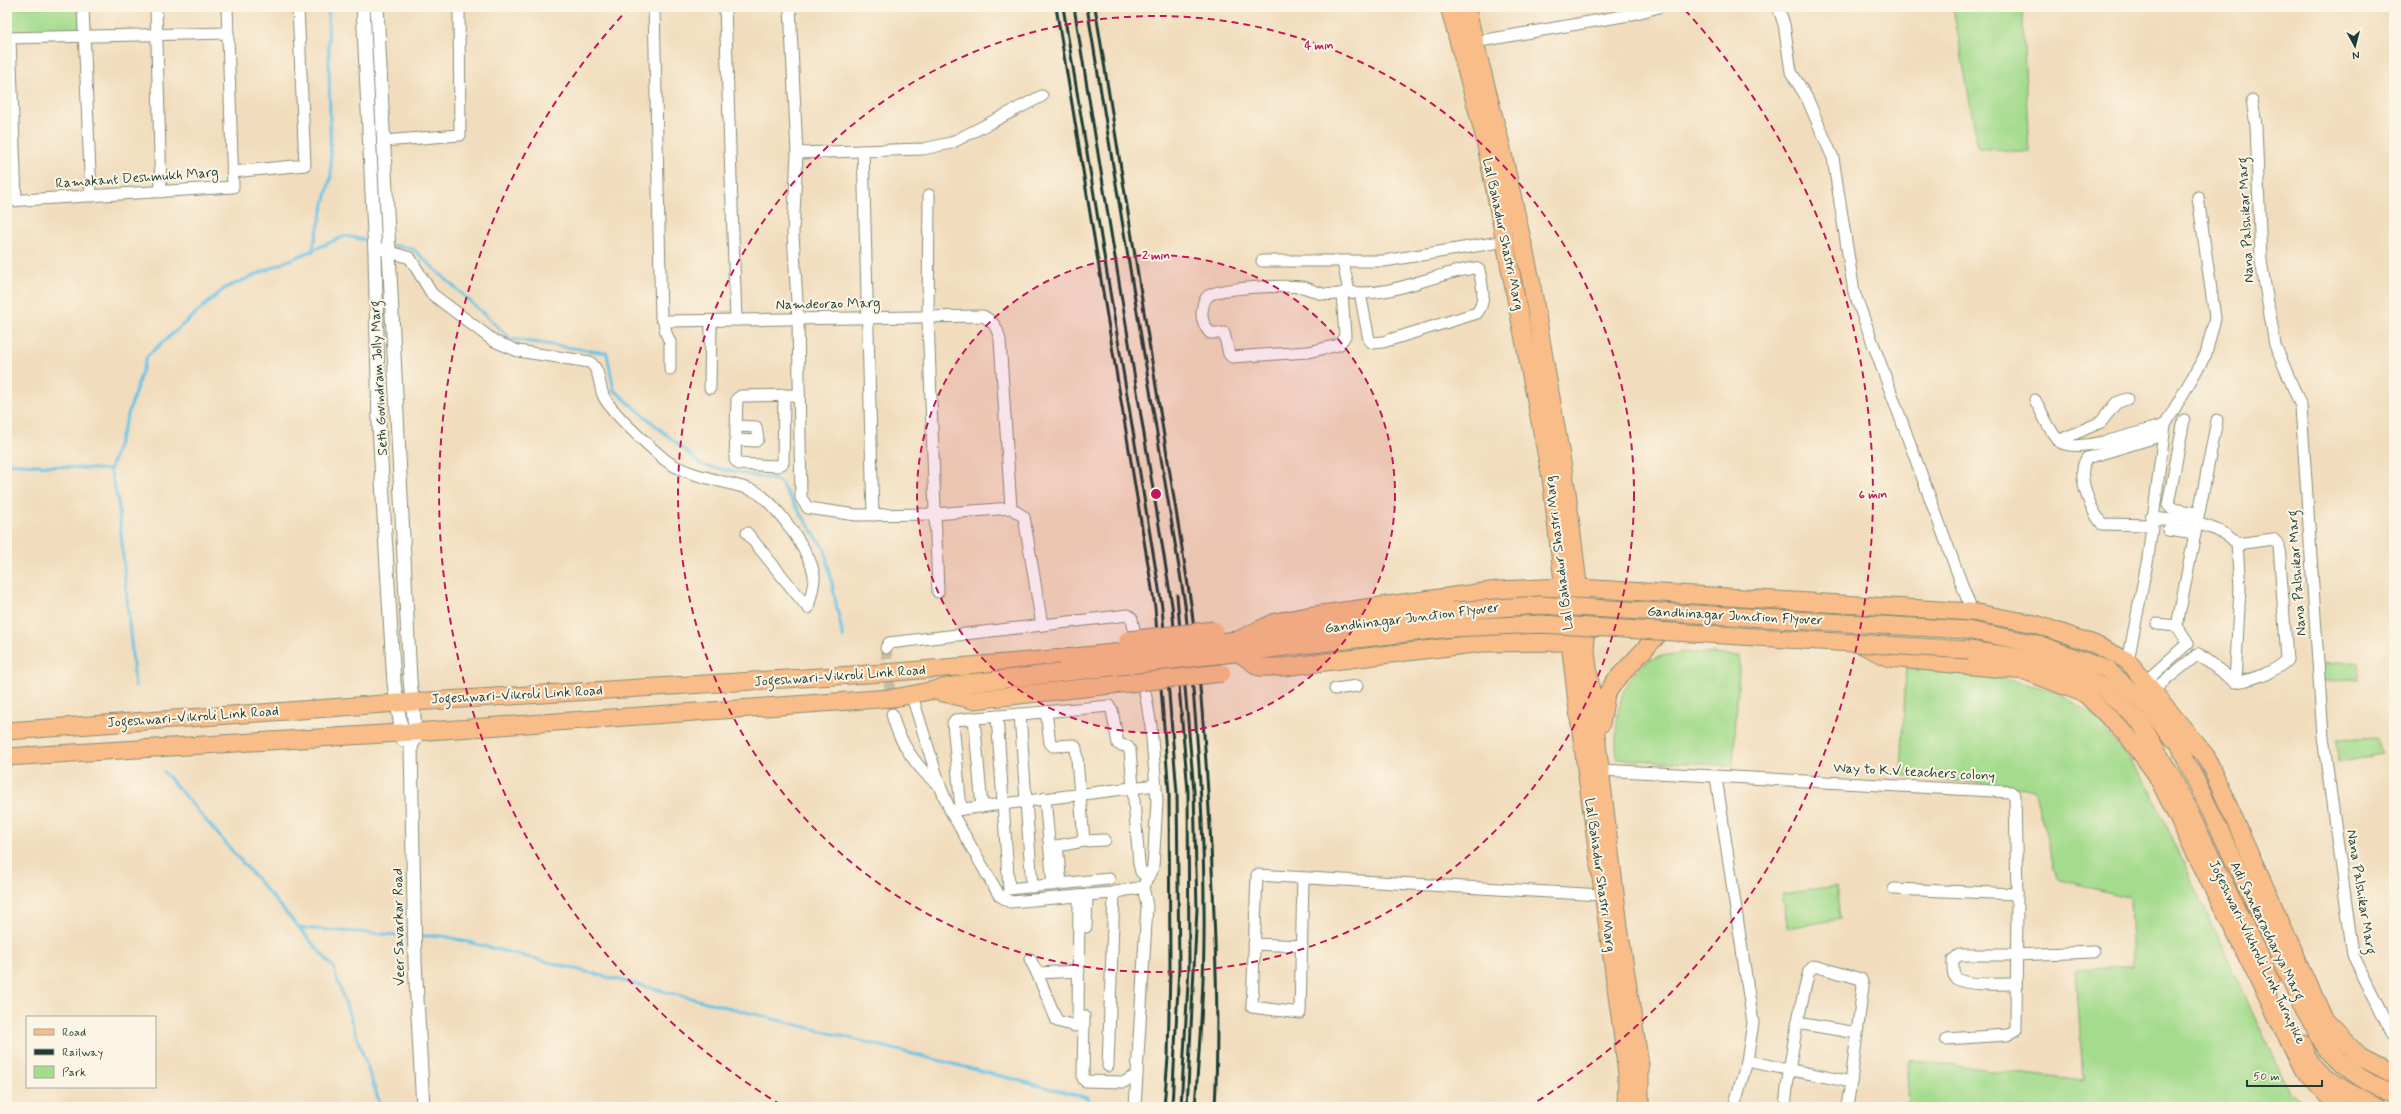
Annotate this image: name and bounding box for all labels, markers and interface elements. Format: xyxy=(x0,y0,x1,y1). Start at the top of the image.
north arrow xyxy=(2335,26,2375,66)
text: 4 min xyxy=(1304,38,1334,54)
text: N xyxy=(2352,48,2361,62)
street label: Lal Bahadur Shastri Marg xyxy=(1478,156,1528,312)
street label: Nana Palshikar Marg xyxy=(2234,156,2260,284)
street label: Ramakant Deshmukh Marg xyxy=(55,163,219,194)
text: 2 min xyxy=(1142,248,1170,264)
street label: Namdeorao Marg xyxy=(775,294,881,315)
street label: Seth Govindram Jolly Marg xyxy=(366,300,394,456)
street label: Lal Bahadur Shastri Marg xyxy=(1541,475,1577,631)
centre of rings xyxy=(1149,487,1163,501)
text: 6 min xyxy=(1859,487,1887,503)
street label: Nana Palshikar Marg xyxy=(2284,509,2312,637)
street label: Gandhinagar Junction Flyover xyxy=(1324,598,1501,639)
street label: Gandhinagar Junction Flyover xyxy=(1647,602,1823,631)
street label: Jogeshwari-Vikroli Link Road xyxy=(754,661,927,693)
street label: Jogeshwari-Vikroli Link Road xyxy=(431,682,603,710)
street label: Jogeshwari-Vikroli Link Road xyxy=(107,702,280,734)
street label: Way to K.V teachers colony xyxy=(1833,759,1995,785)
street label: Lal Bahadur Shastri Marg xyxy=(1580,797,1620,953)
street label: Nana Palshikar Marg xyxy=(2340,828,2380,956)
street label: Jogeshwari-Vikhroli Link Turnpike xyxy=(2203,857,2310,1048)
street label: Adi Sankaracharya Marg xyxy=(2224,858,2309,1004)
street label: Veer Savarkar Road xyxy=(389,868,409,986)
legend xyxy=(26,1016,156,1088)
text: Road xyxy=(62,1025,86,1041)
text: Railway xyxy=(62,1045,104,1061)
scale bar xyxy=(2247,1062,2322,1088)
text: Park xyxy=(62,1065,86,1081)
text: 50 m xyxy=(2253,1069,2280,1085)

